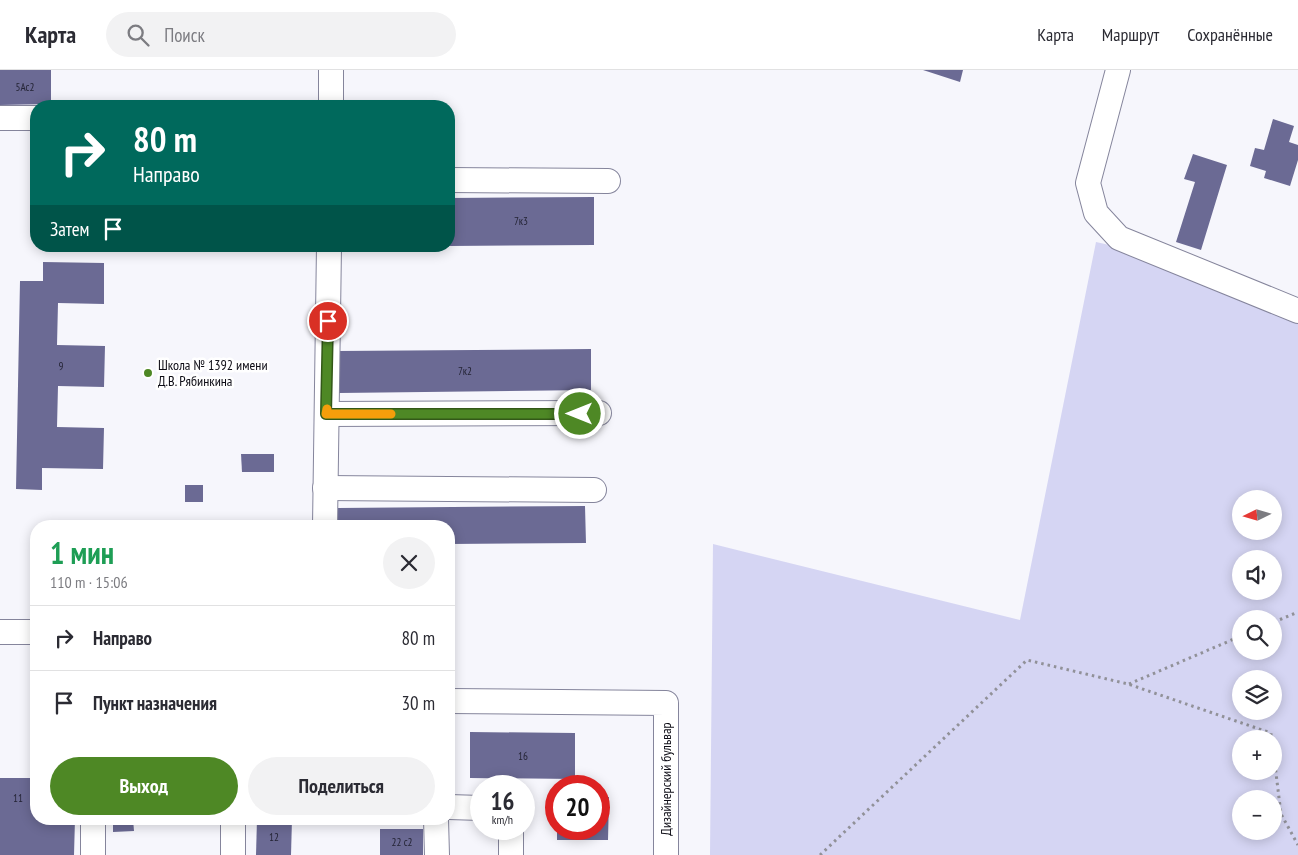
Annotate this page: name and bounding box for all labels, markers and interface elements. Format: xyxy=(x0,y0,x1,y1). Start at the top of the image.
search box xyxy=(106,12,456,57)
text: Карта xyxy=(25,19,76,50)
icon: search xyxy=(124,21,152,49)
text: Поиск xyxy=(164,23,205,47)
text: Карта xyxy=(1037,23,1074,46)
text: Маршрут xyxy=(1102,23,1159,46)
text: Сохранённые xyxy=(1187,23,1273,46)
house number: 5Ас2 xyxy=(16,80,34,94)
text: 80 m xyxy=(133,116,197,162)
icon: right xyxy=(50,120,115,185)
text: Направо xyxy=(133,160,200,188)
house number: 7к3 xyxy=(514,214,528,228)
icon: arrive xyxy=(99,215,127,243)
text: Затем xyxy=(50,217,89,241)
pin xyxy=(307,300,349,342)
icon: arrive xyxy=(314,307,342,335)
place label: Школа № 1392 имени Д.В. Рябинкина xyxy=(158,356,268,390)
house number: 9 xyxy=(59,359,64,373)
house number: 7к2 xyxy=(458,364,472,378)
marker: Школа № 1392 имени Д.В. Рябинкина xyxy=(142,367,154,379)
position arrow xyxy=(553,387,605,439)
north arrow xyxy=(1232,490,1282,540)
map controls xyxy=(1232,490,1282,840)
text: 1 мин xyxy=(50,533,114,572)
button: close xyxy=(383,537,435,589)
button: sound xyxy=(1232,550,1282,600)
text: 110 m · 15:06 xyxy=(50,572,128,592)
button: search xyxy=(1232,610,1282,660)
icon: right xyxy=(50,624,78,652)
text: Направо xyxy=(93,626,152,650)
text: 80 m xyxy=(402,626,435,650)
button: layers xyxy=(1232,670,1282,720)
icon: arrive xyxy=(50,689,78,717)
text: Пункт назначения xyxy=(93,691,217,715)
text: 30 m xyxy=(402,691,435,715)
street label: Дизайнерский бульвар xyxy=(657,722,675,836)
button: + xyxy=(1232,730,1282,780)
house number: 16 xyxy=(518,749,528,763)
button: Выход xyxy=(50,757,238,815)
button: Поделиться xyxy=(248,757,435,815)
speed limit sign: 20 xyxy=(545,775,610,840)
text: 16 xyxy=(491,785,514,817)
button: − xyxy=(1232,790,1282,840)
house number: 11 xyxy=(13,791,23,805)
text: km/h xyxy=(492,812,513,827)
house number: 12 xyxy=(269,830,279,844)
house number: 22 с2 xyxy=(391,835,413,849)

